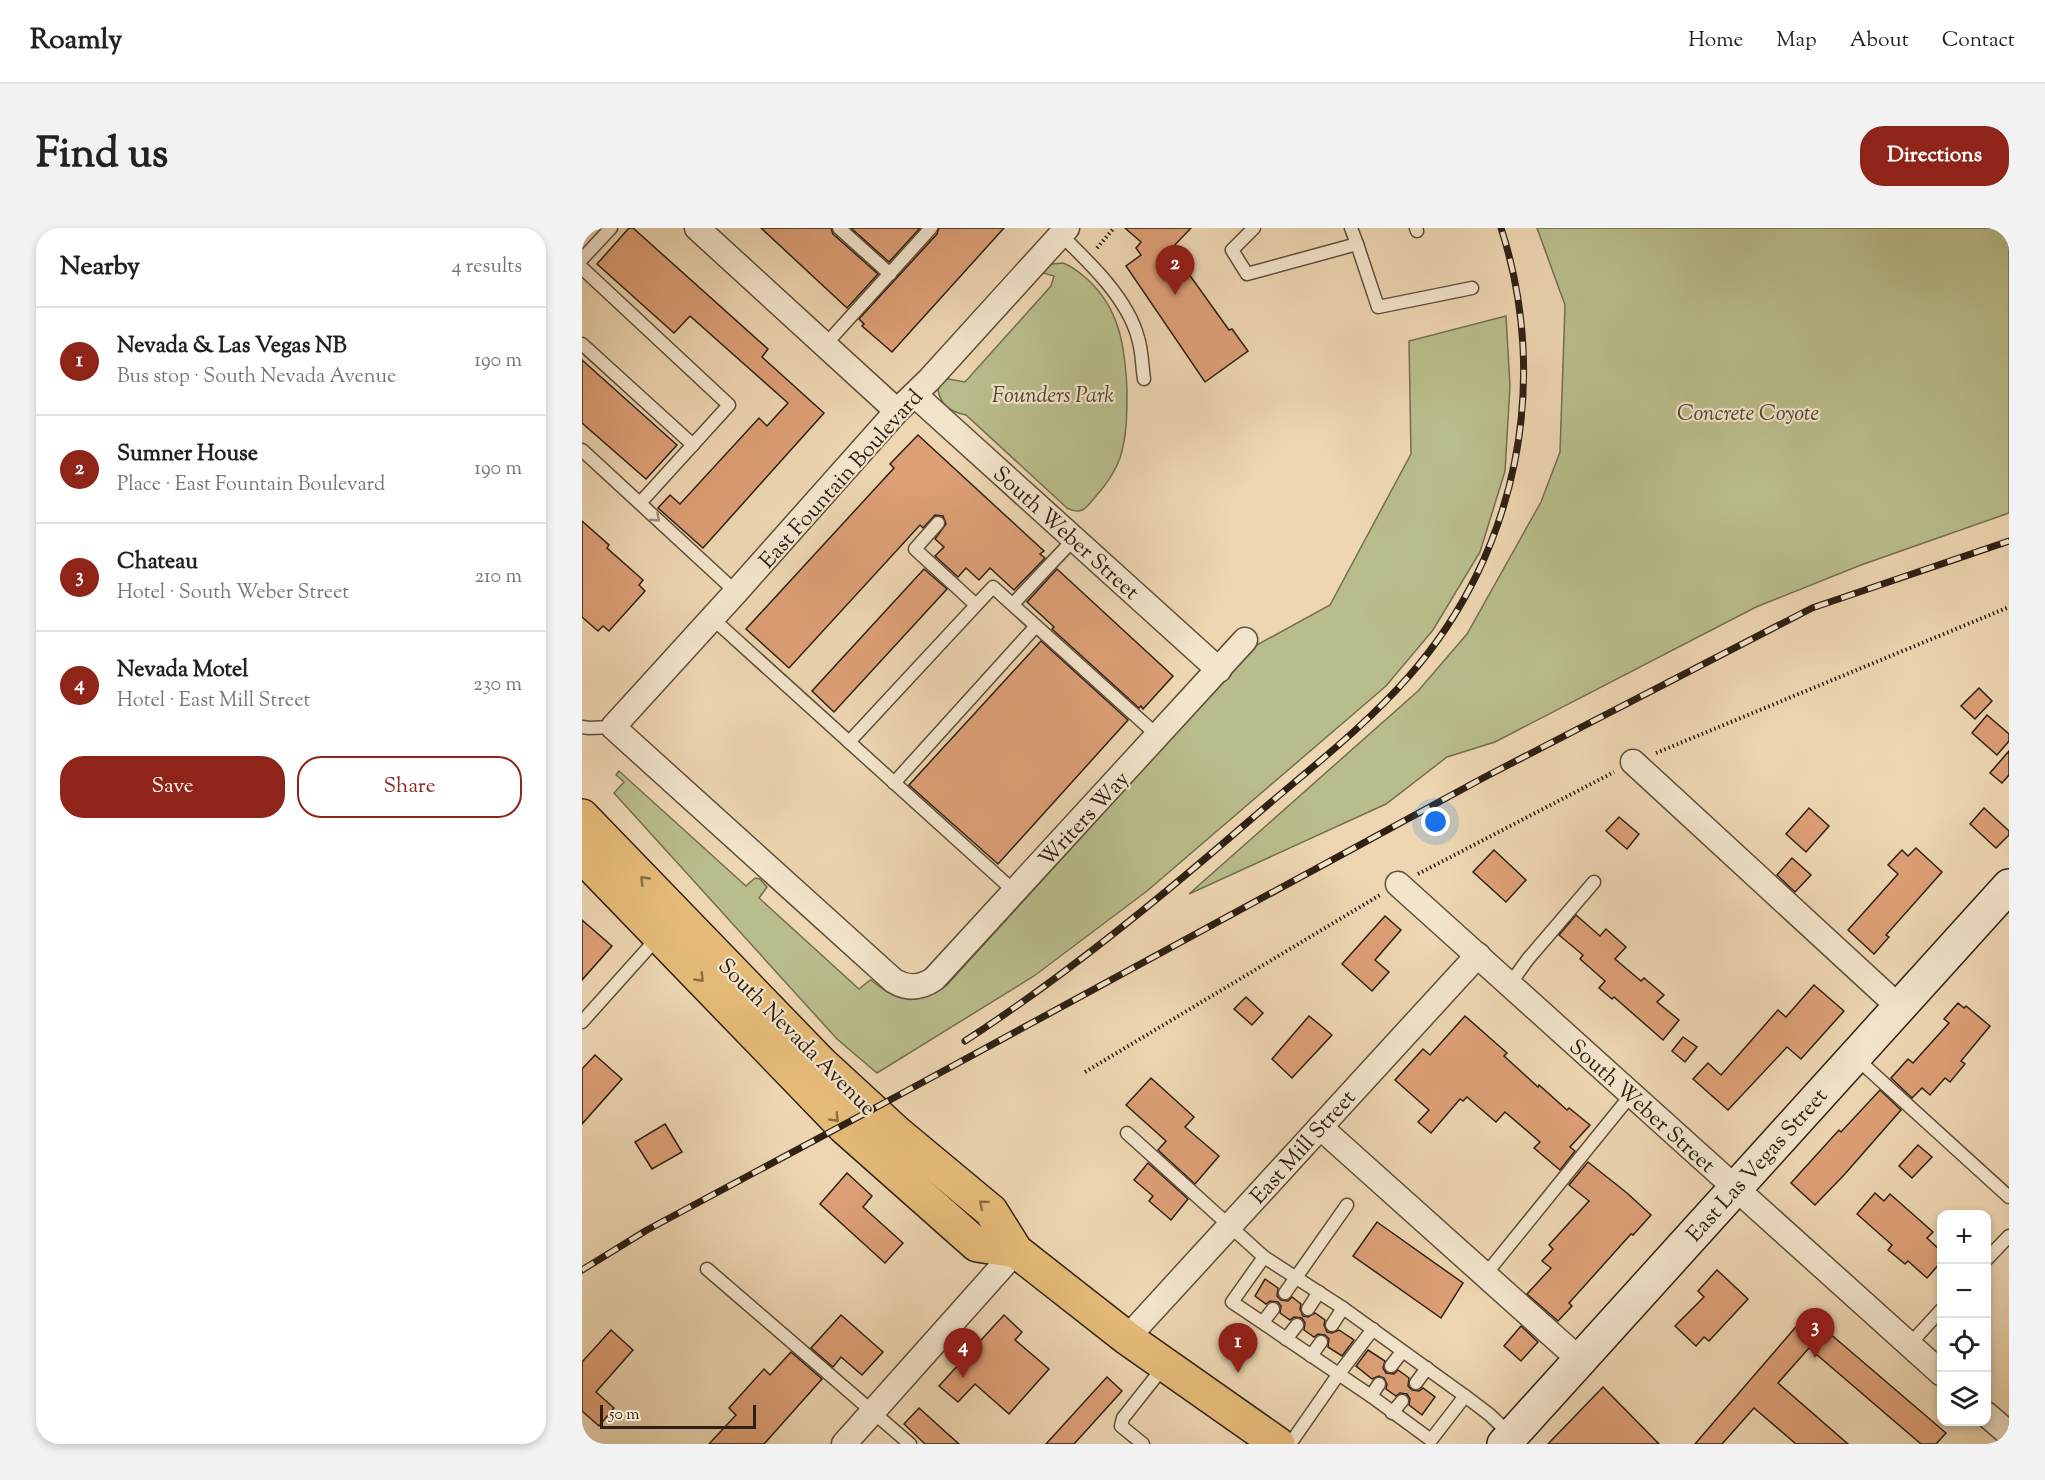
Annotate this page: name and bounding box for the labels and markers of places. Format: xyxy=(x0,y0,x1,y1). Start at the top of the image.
pin: 2 xyxy=(1156,245,1194,295)
pin: 3 xyxy=(1796,1308,1834,1358)
pin: 1 xyxy=(1218,1324,1258,1373)
pin: 4 xyxy=(944,1328,982,1378)

